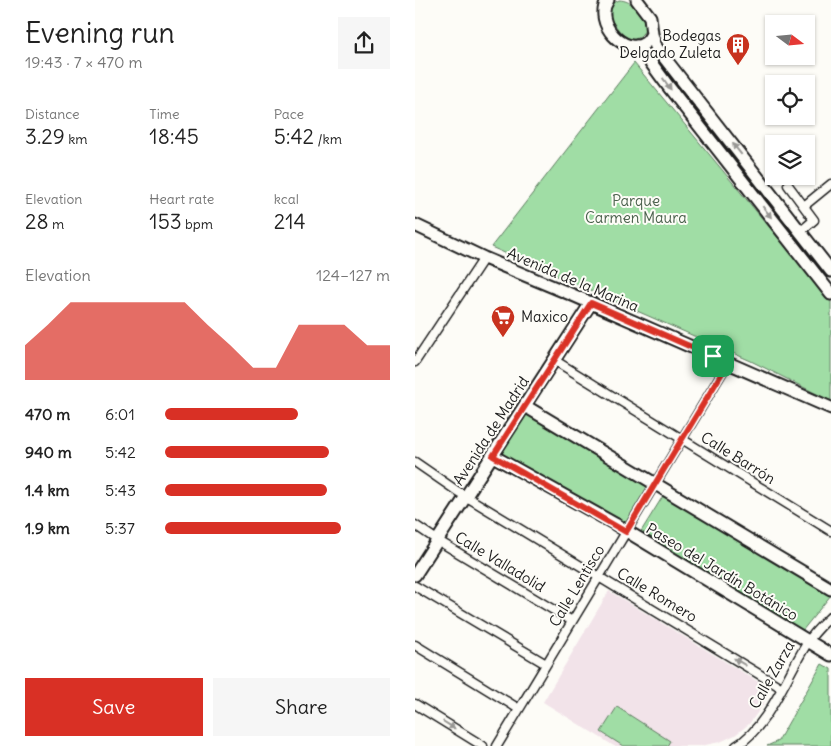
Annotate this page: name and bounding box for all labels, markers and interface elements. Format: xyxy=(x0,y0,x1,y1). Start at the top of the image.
text: Evening run xyxy=(25,15,175,51)
north arrow xyxy=(765,15,815,65)
map controls xyxy=(765,15,815,185)
button: share xyxy=(338,17,390,69)
place label: Bodegas Delgado Zuleta xyxy=(619,26,721,62)
building icon: Bodegas Delgado Zuleta xyxy=(725,32,751,66)
text: 19:43 · 7 × 470 m xyxy=(25,52,143,72)
button: locate xyxy=(765,75,815,125)
one-way arrow xyxy=(662,77,672,91)
text: Distance xyxy=(25,105,80,123)
text: Time xyxy=(149,105,180,123)
text: Pace xyxy=(274,105,304,123)
text: 3.29 xyxy=(25,123,65,150)
text: 18:45 xyxy=(149,123,199,150)
text: 5:42 xyxy=(274,123,314,150)
text: km xyxy=(65,130,88,148)
text: /km xyxy=(314,130,342,148)
button: layers xyxy=(765,135,815,185)
one-way arrow xyxy=(732,143,743,156)
text: Elevation xyxy=(25,190,82,208)
text: Heart rate xyxy=(149,190,214,208)
text: kcal xyxy=(274,190,299,208)
park label: Parque Carmen Maura xyxy=(585,191,687,227)
one-way arrow xyxy=(761,205,772,218)
text: 28 xyxy=(25,208,49,235)
text: 153 xyxy=(149,208,182,235)
text: 214 xyxy=(274,208,306,235)
text: m xyxy=(49,215,64,233)
text: bpm xyxy=(182,215,213,233)
street label: Avenida de la Marina xyxy=(505,243,642,316)
text: Elevation xyxy=(25,265,91,285)
text: 124–127 m xyxy=(316,265,390,285)
supermarket icon: Maxico xyxy=(490,304,516,338)
place label: Maxico xyxy=(521,307,568,326)
pin xyxy=(692,335,734,377)
icon: arrive xyxy=(699,342,727,370)
street label: Avenida de Madrid xyxy=(448,373,533,489)
text: 470 m xyxy=(25,404,70,424)
text: 6:01 xyxy=(105,404,135,424)
street label: Calle Barrón xyxy=(697,427,779,488)
text: 940 m xyxy=(25,442,72,462)
text: 5:42 xyxy=(105,442,136,462)
text: 1.4 km xyxy=(25,480,70,500)
text: 5:43 xyxy=(105,480,136,500)
text: 1.9 km xyxy=(25,518,70,538)
text: 5:37 xyxy=(105,518,135,538)
street label: Paseo del Jardín Botánico xyxy=(643,519,802,625)
street label: Calle Valladolid xyxy=(452,527,549,596)
street label: Calle Lentisco xyxy=(545,541,608,630)
street label: Calle Romero xyxy=(614,563,701,626)
street label: Calle Zarza xyxy=(745,637,799,712)
one-way arrow xyxy=(733,658,747,667)
button: Save xyxy=(25,678,203,736)
button: Share xyxy=(213,678,390,736)
one-way arrow xyxy=(442,720,455,730)

